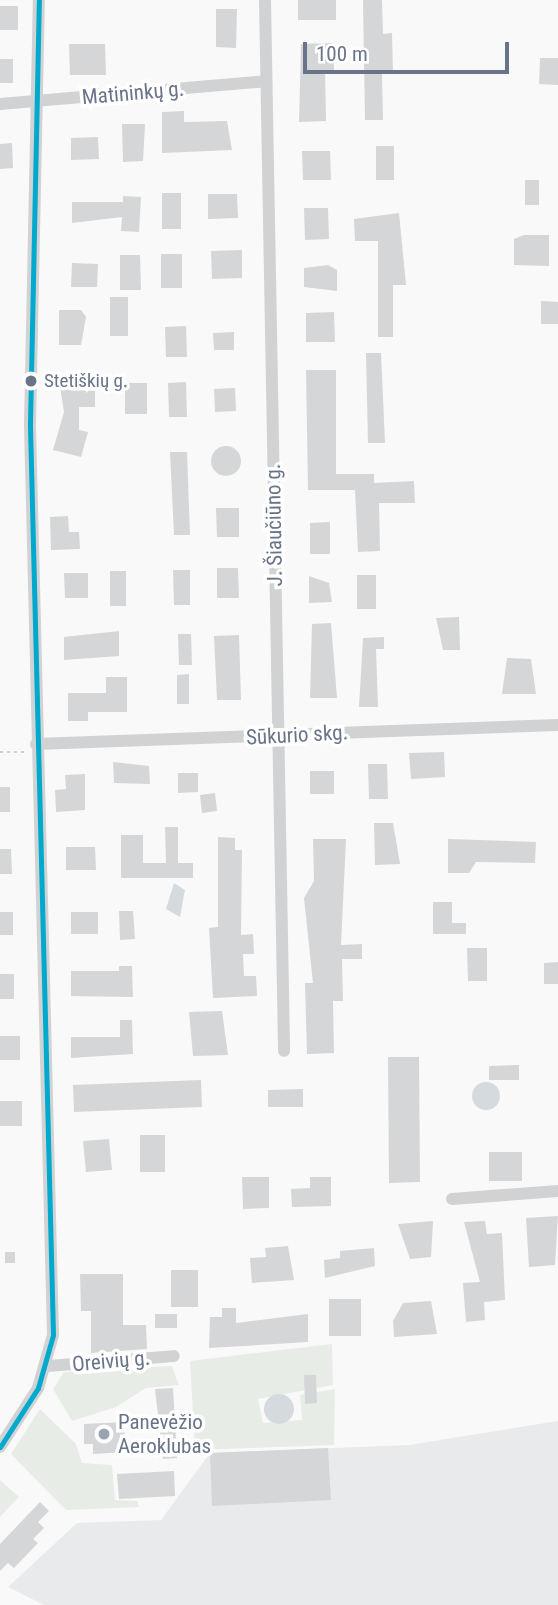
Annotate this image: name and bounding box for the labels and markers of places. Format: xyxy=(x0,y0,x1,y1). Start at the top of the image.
place label: Stetiškių g. xyxy=(44,370,128,392)
marker: Stetiškių g. xyxy=(24,374,38,388)
place label: Panevėžio Aeroklubas xyxy=(118,1409,211,1459)
marker: Panevėžio Aeroklubas xyxy=(96,1426,112,1442)

